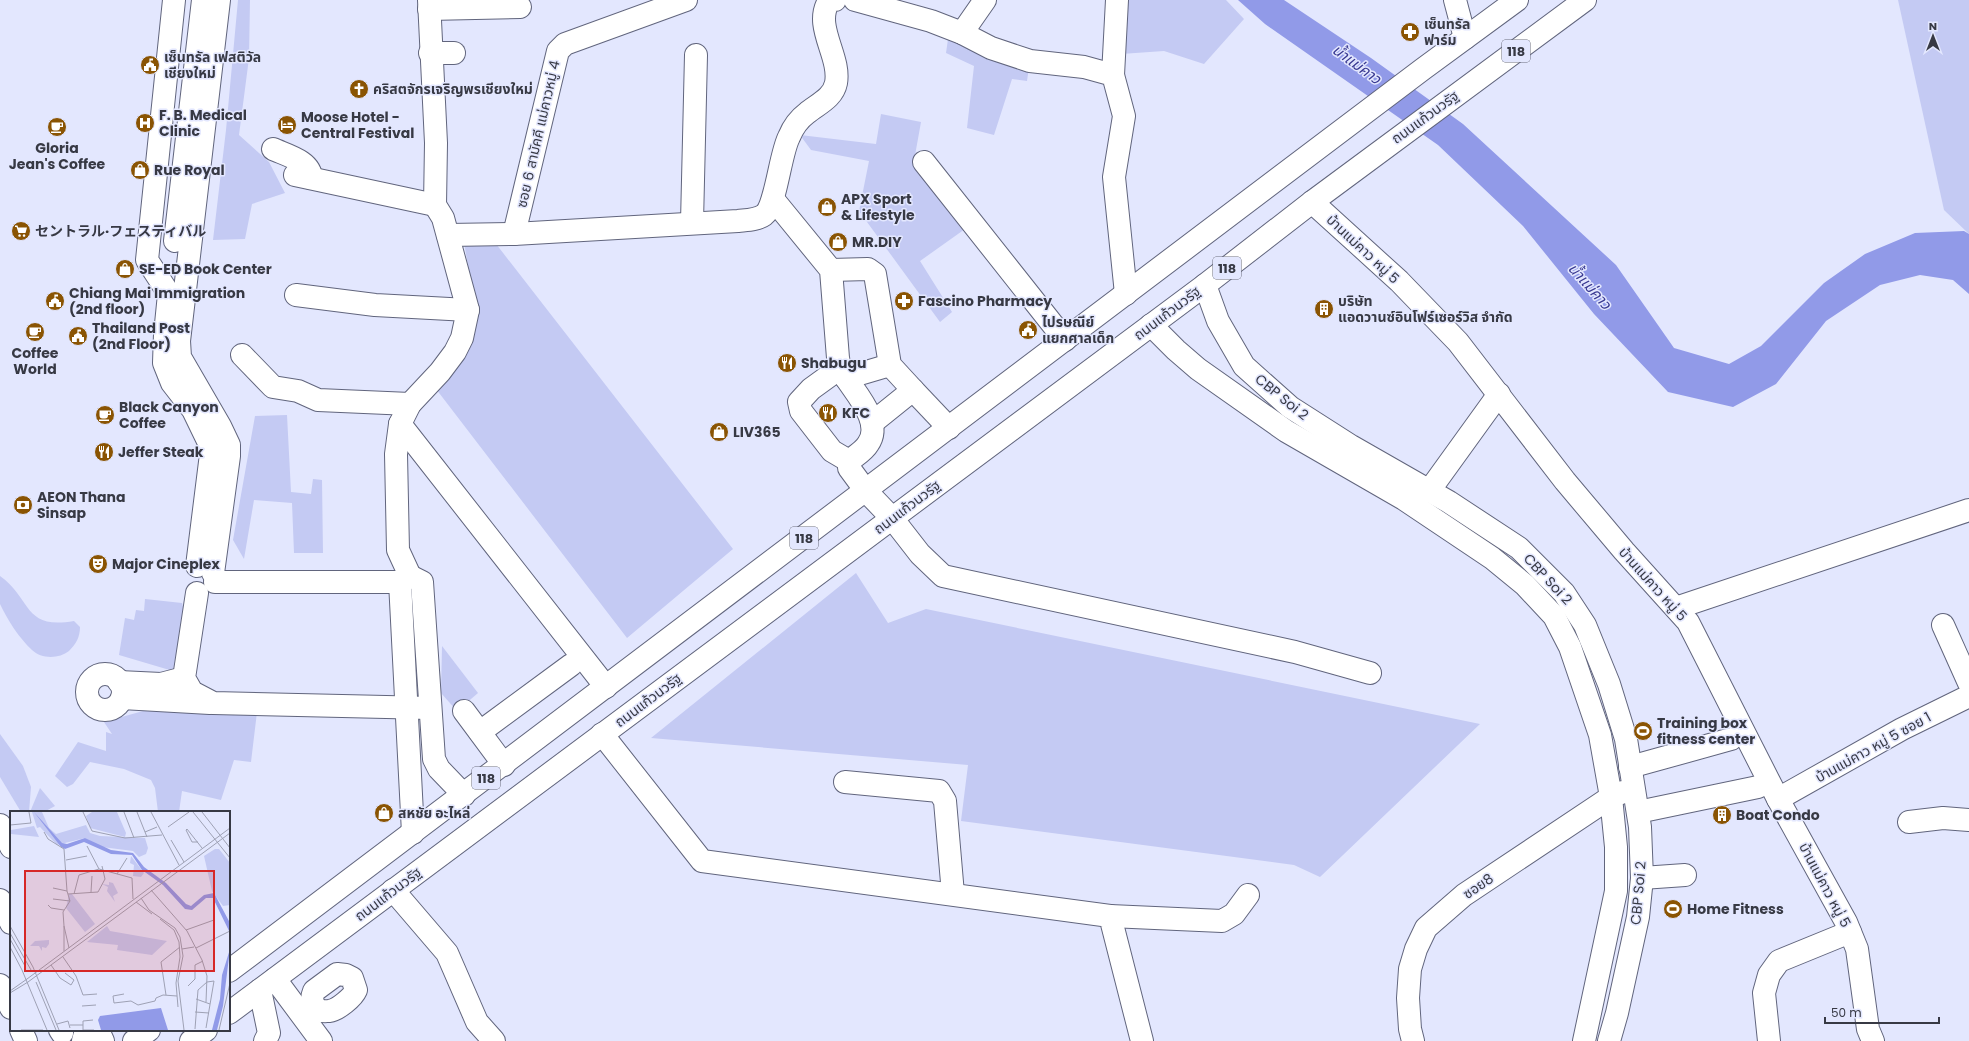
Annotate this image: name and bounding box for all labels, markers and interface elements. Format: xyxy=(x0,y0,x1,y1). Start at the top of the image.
place label: เซ็นทรัล ฟาร์ม xyxy=(1424,14,1470,50)
north arrow xyxy=(1913,16,1953,56)
text: N xyxy=(1929,18,1937,34)
pharmacy icon: เซ็นทรัล ฟาร์ม xyxy=(1399,21,1421,43)
water label: น้ำแม่คาว xyxy=(1328,39,1386,89)
road number: 118 xyxy=(1502,40,1530,62)
place label: เซ็นทรัล เฟสติวัล เชียงใหม่ xyxy=(164,47,261,83)
public building icon: เซ็นทรัล เฟสติวัล เชียงใหม่ xyxy=(139,54,161,76)
street label: ซอย 6 สามัคคี แม่คาวหมู่ 4 xyxy=(511,58,565,210)
church icon: คริสตจักรเจริญพรเชียงใหม่ xyxy=(348,78,370,100)
place label: คริสตจักรเจริญพรเชียงใหม่ xyxy=(373,79,533,99)
street label: ถนนแก้วนวรัฐ xyxy=(1387,86,1463,148)
place label: F. B. Medical Clinic xyxy=(159,105,247,141)
place label: Moose Hotel - Central Festival xyxy=(301,107,414,143)
hospital icon: F. B. Medical Clinic xyxy=(134,112,156,134)
hotel icon: Moose Hotel - Central Festival xyxy=(276,114,298,136)
cafe icon: Gloria Jean's Coffee xyxy=(46,116,68,138)
place label: Gloria Jean's Coffee xyxy=(9,138,106,174)
shop icon: Rue Royal xyxy=(129,159,151,181)
place label: Rue Royal xyxy=(154,160,225,180)
place label: APX Sport & Lifestyle xyxy=(841,189,915,225)
shop icon: APX Sport & Lifestyle xyxy=(816,196,838,218)
street label: บ้านแม่คาว หมู่ 5 xyxy=(1322,210,1404,288)
supermarket icon: セントラル·フェスティバル xyxy=(10,220,32,242)
place label: セントラル·フェスティバル xyxy=(35,221,206,241)
shop icon: MR.DIY xyxy=(827,231,849,253)
place label: MR.DIY xyxy=(852,232,902,252)
road number: 118 xyxy=(1213,257,1241,279)
shop icon: SE-ED Book Center xyxy=(114,258,136,280)
water label: น้ำแม่คาว xyxy=(1564,258,1617,314)
place label: SE-ED Book Center xyxy=(139,259,272,279)
street label: ถนนแก้วนวรัฐ xyxy=(1130,281,1205,345)
place label: Chiang Mai Immigration (2nd floor) xyxy=(69,283,245,319)
public building icon: Chiang Mai Immigration (2nd floor) xyxy=(44,290,66,312)
pharmacy icon: Fascino Pharmacy xyxy=(893,290,915,312)
place label: Fascino Pharmacy xyxy=(918,291,1052,311)
place label: บริษัท แอดวานซ์อินโฟร์เซอร์วิส จำกัด xyxy=(1338,291,1513,327)
building icon: บริษัท แอดวานซ์อินโฟร์เซอร์วิส จำกัด xyxy=(1313,298,1335,320)
place label: ไปรษณีย์ แยกศาลเด็ก xyxy=(1042,312,1114,348)
place label: Thailand Post (2nd Floor) xyxy=(92,318,190,354)
public building icon: ไปรษณีย์ แยกศาลเด็ก xyxy=(1017,319,1039,341)
cafe icon: Coffee World xyxy=(24,321,46,343)
public building icon: Thailand Post (2nd Floor) xyxy=(67,325,89,347)
place label: Coffee World xyxy=(12,343,59,379)
restaurant icon: Shabugu xyxy=(776,352,798,374)
place label: Shabugu xyxy=(801,353,866,373)
street label: CBP Soi 2 xyxy=(1251,369,1313,425)
place label: Black Canyon Coffee xyxy=(119,397,219,433)
restaurant icon: KFC xyxy=(817,402,839,424)
place label: KFC xyxy=(842,403,870,423)
cafe icon: Black Canyon Coffee xyxy=(94,404,116,426)
shop icon: LIV365 xyxy=(708,421,730,443)
place label: LIV365 xyxy=(733,422,781,442)
restaurant icon: Jeffer Steak xyxy=(93,441,115,463)
place label: Jeffer Steak xyxy=(118,442,204,462)
street label: ถนนแก้วนวรัฐ xyxy=(870,475,945,539)
place label: AEON Thana Sinsap xyxy=(37,487,126,523)
bank icon: AEON Thana Sinsap xyxy=(12,494,34,516)
road number: 118 xyxy=(790,527,818,549)
street label: บ้านแม่คาว หมู่ 5 xyxy=(1614,543,1692,625)
street label: CBP Soi 2 xyxy=(1519,549,1577,609)
theatre icon: Major Cineplex xyxy=(87,553,109,575)
place label: Major Cineplex xyxy=(112,554,220,574)
street label: ถนนแก้วนวรัฐ xyxy=(611,668,686,732)
street label: บ้านแม่คาว หมู่ 5 ซอย 1 xyxy=(1811,707,1935,787)
place label: Training box fitness center xyxy=(1657,713,1755,749)
sports icon: Training box fitness center xyxy=(1632,720,1654,742)
road number: 118 xyxy=(472,767,500,789)
shop icon: สหชัย อะไหล่ xyxy=(373,802,395,824)
place label: สหชัย อะไหล่ xyxy=(398,803,470,823)
building icon: Boat Condo xyxy=(1711,804,1733,826)
place label: Boat Condo xyxy=(1736,805,1820,825)
inset map xyxy=(10,811,230,1031)
street label: บ้านแม่คาว หมู่ 5 xyxy=(1794,839,1856,931)
street label: CBP Soi 2 xyxy=(1625,860,1651,926)
street label: ถนนแก้วนวรัฐ xyxy=(351,862,426,926)
street label: ซอย8 xyxy=(1459,868,1497,904)
sports icon: Home Fitness xyxy=(1662,898,1684,920)
place label: Home Fitness xyxy=(1687,899,1784,919)
scale bar xyxy=(1825,999,1939,1025)
text: 50 m xyxy=(1831,1004,1862,1021)

